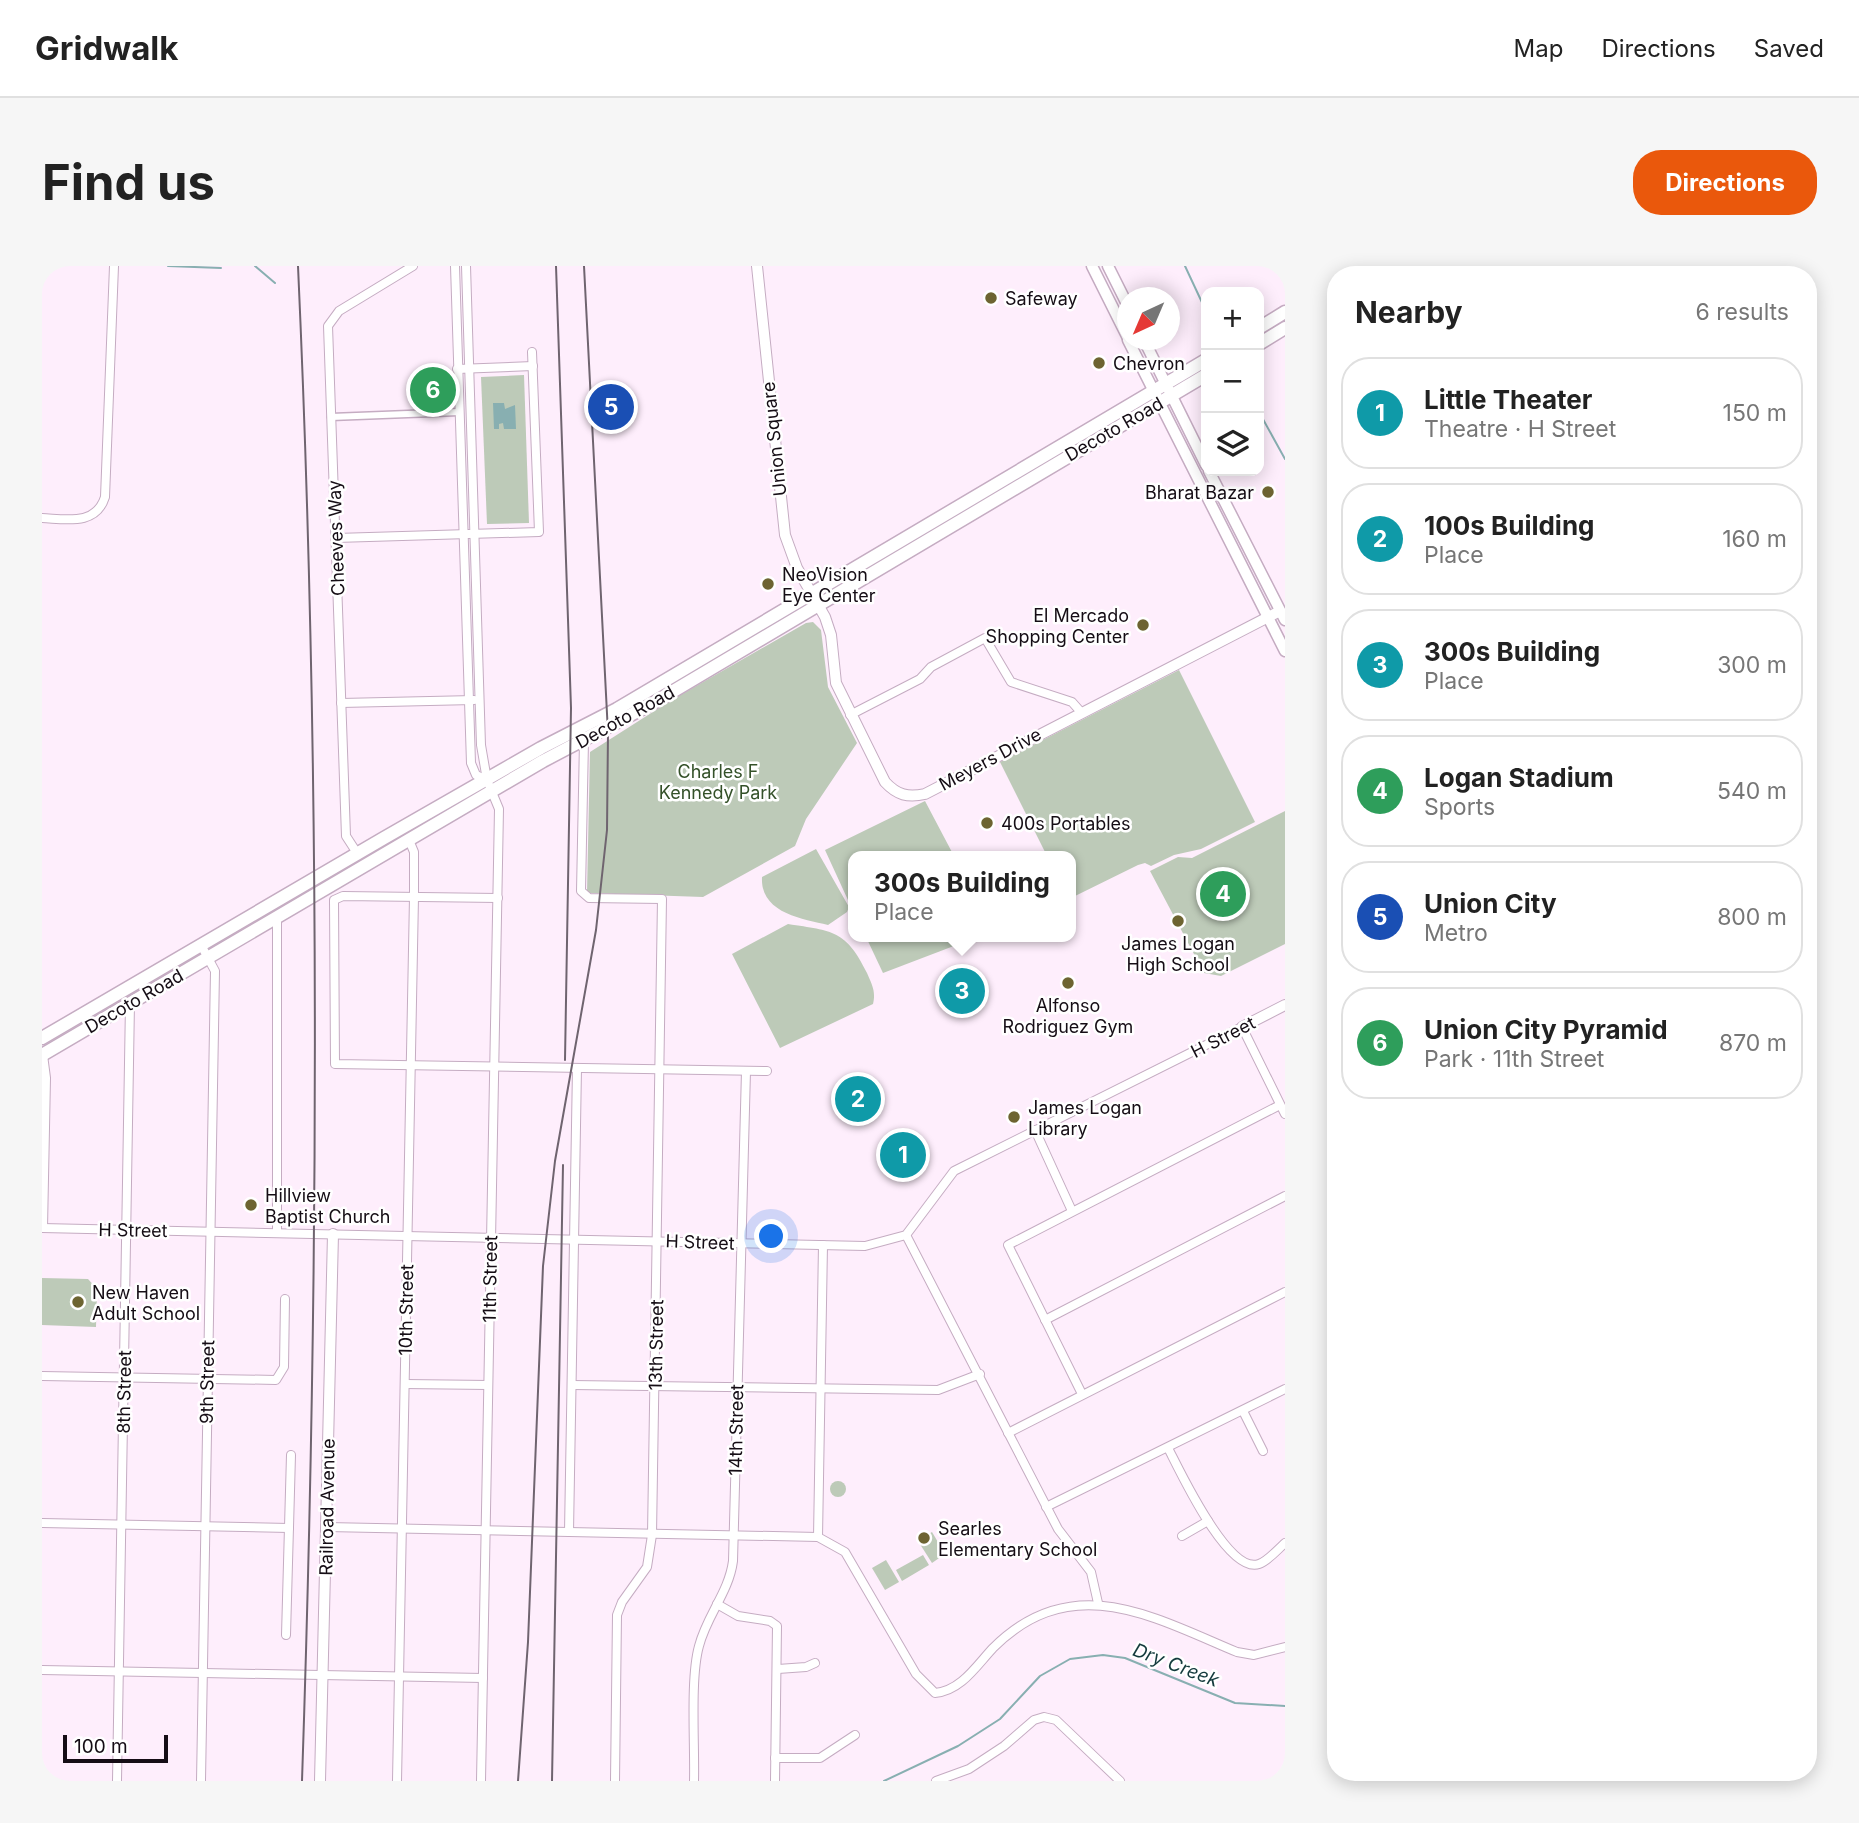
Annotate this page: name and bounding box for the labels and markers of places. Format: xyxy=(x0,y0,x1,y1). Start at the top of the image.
place label: Safeway xyxy=(1005,288,1078,309)
marker: Safeway xyxy=(983,290,999,306)
place label: Chevron xyxy=(1113,353,1185,374)
marker: Chevron xyxy=(1091,355,1107,371)
pin: 6 xyxy=(410,364,456,416)
pin: 5 xyxy=(588,381,634,433)
place label: Bharat Bazar xyxy=(1145,482,1254,503)
marker: Bharat Bazar xyxy=(1260,484,1276,500)
place label: NeoVision Eye Center xyxy=(782,564,876,606)
marker: NeoVision Eye Center xyxy=(760,576,776,592)
place label: El Mercado Shopping Center xyxy=(986,605,1129,647)
marker: El Mercado Shopping Center xyxy=(1135,617,1151,633)
place label: 400s Portables xyxy=(1001,813,1131,834)
marker: 400s Portables xyxy=(979,815,995,831)
pin: 4 xyxy=(1200,868,1246,920)
marker: James Logan High School xyxy=(1170,913,1186,929)
place label: James Logan High School xyxy=(1121,933,1235,975)
pin: 3 xyxy=(939,965,985,1017)
marker: Alfonso Rodriguez Gym xyxy=(1060,975,1076,991)
place label: Alfonso Rodriguez Gym xyxy=(1003,995,1133,1037)
pin: 2 xyxy=(835,1073,881,1125)
place label: James Logan Library xyxy=(1028,1097,1142,1139)
marker: James Logan Library xyxy=(1006,1109,1022,1125)
pin: 1 xyxy=(880,1129,926,1181)
place label: Hillview Baptist Church xyxy=(265,1185,390,1227)
marker: Hillview Baptist Church xyxy=(243,1197,259,1213)
place label: New Haven Adult School xyxy=(92,1282,200,1324)
marker: New Haven Adult School xyxy=(70,1294,86,1310)
place label: Searles Elementary School xyxy=(938,1518,1097,1560)
marker: Searles Elementary School xyxy=(916,1530,932,1546)

